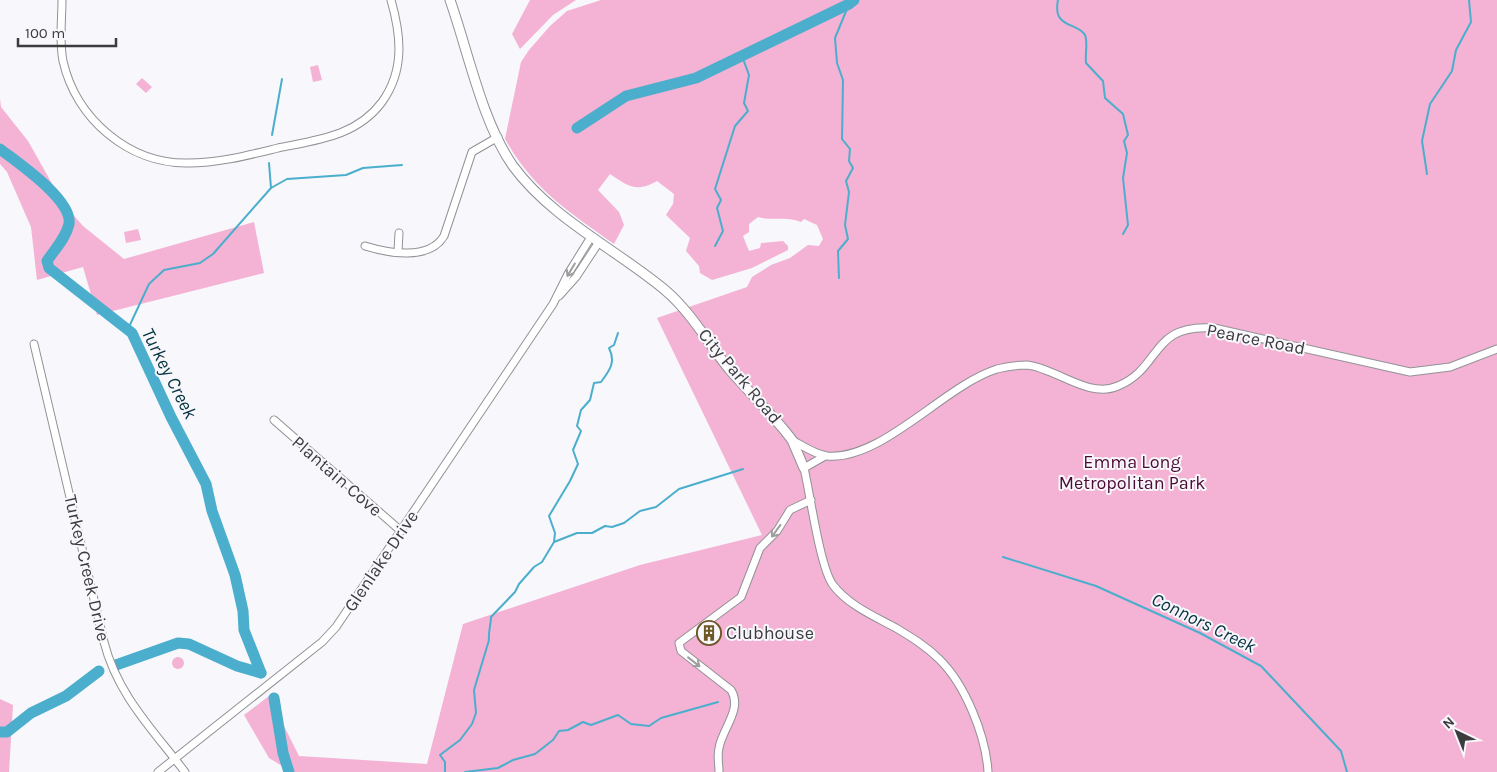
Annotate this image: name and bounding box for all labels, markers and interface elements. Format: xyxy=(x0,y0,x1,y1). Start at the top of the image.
scale bar xyxy=(18,15,115,47)
text: 100 m xyxy=(25,24,65,42)
one-way arrow xyxy=(565,262,575,276)
street label: Pearce Road xyxy=(1205,319,1307,359)
water label: Turkey Creek xyxy=(137,324,202,423)
street label: City Park Road xyxy=(694,324,786,428)
street label: Plantain Cove xyxy=(287,431,387,521)
park label: Emma Long Metropolitan Park xyxy=(1059,451,1205,494)
street label: Turkey Creek Drive xyxy=(59,493,115,643)
street label: Glenlake Drive xyxy=(339,506,423,616)
one-way arrow xyxy=(771,524,781,538)
water label: Connors Creek xyxy=(1148,588,1260,658)
building icon: Clubhouse xyxy=(696,620,722,646)
place label: Clubhouse xyxy=(726,622,814,644)
one-way arrow xyxy=(687,656,700,667)
north arrow xyxy=(1432,707,1482,757)
text: N xyxy=(1439,713,1458,733)

